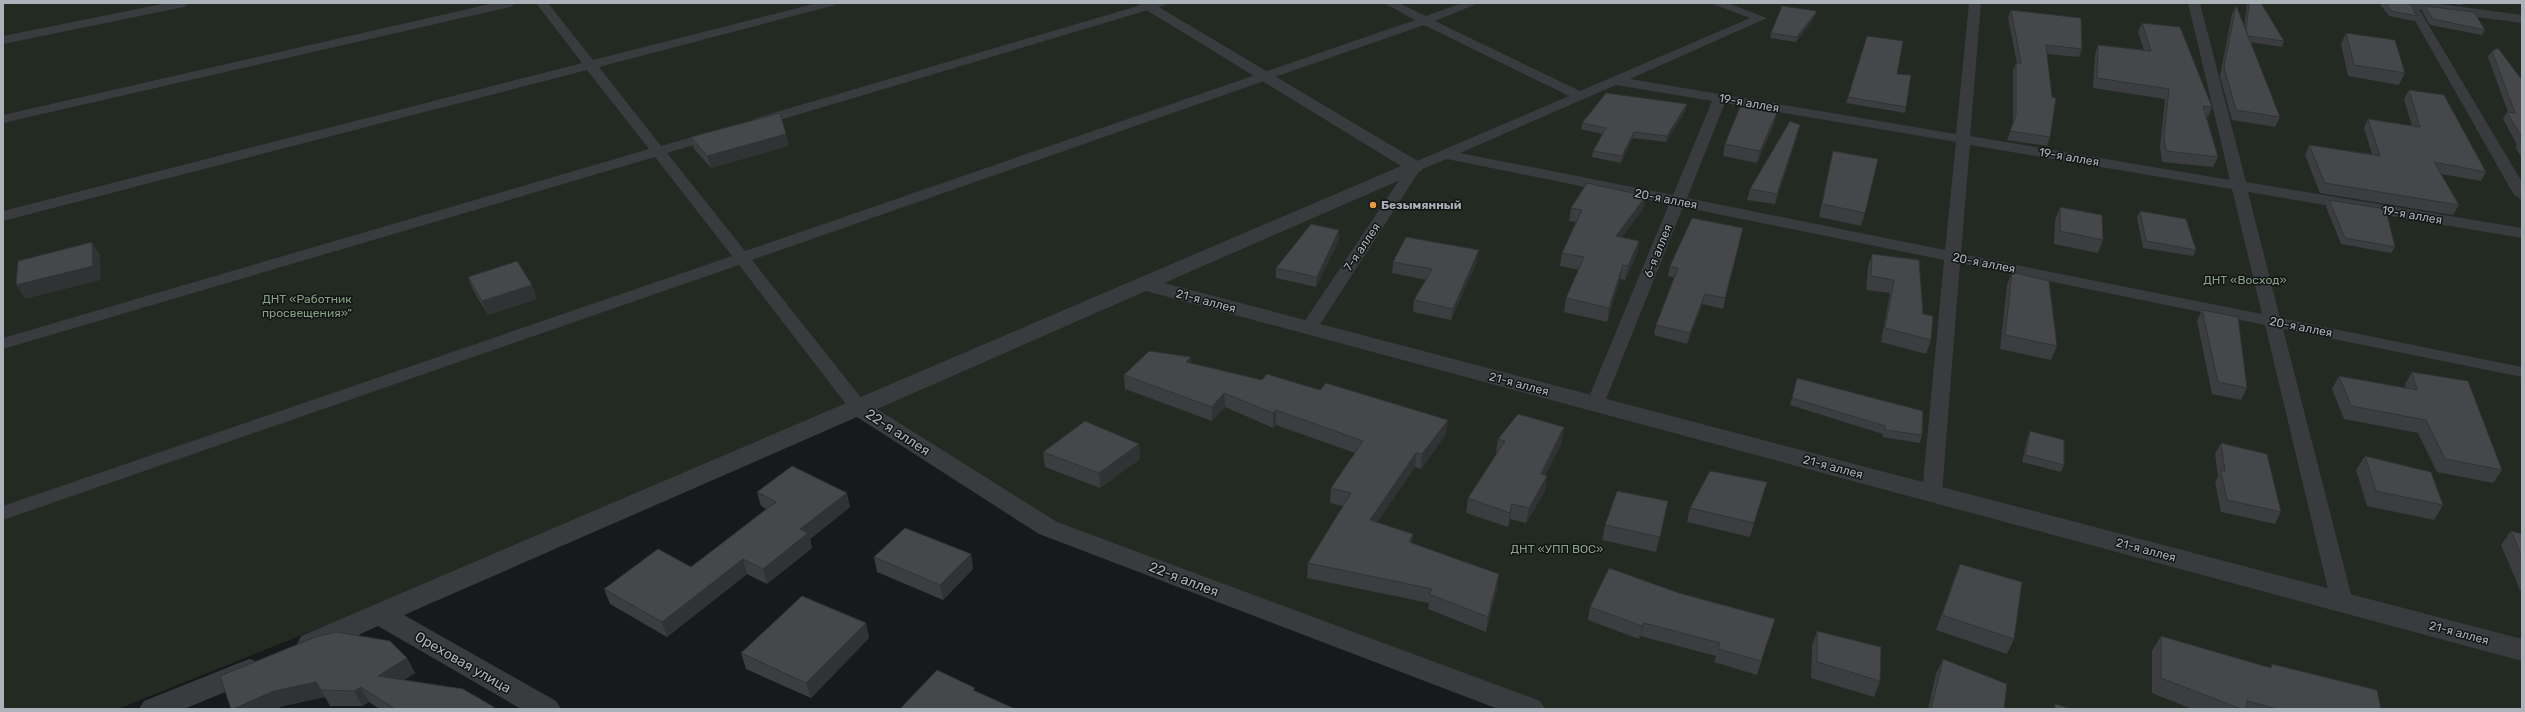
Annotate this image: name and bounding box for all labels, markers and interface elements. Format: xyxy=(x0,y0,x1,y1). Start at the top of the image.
street label: 19-я аллея xyxy=(1718,91,1780,115)
street label: 19-я аллея xyxy=(2038,145,2100,169)
street label: 20-я аллея xyxy=(1633,186,1699,212)
place label: Безымянный xyxy=(1381,198,1462,212)
marker: Безымянный xyxy=(1368,200,1378,210)
street label: 19-я аллея xyxy=(2381,203,2443,227)
street label: 7-я аллея xyxy=(1341,220,1383,274)
street label: 6-я аллея xyxy=(1641,222,1675,280)
street label: 20-я аллея xyxy=(1951,250,2017,276)
park label: ДНТ «Восход» xyxy=(2203,273,2287,287)
street label: 21-я аллея xyxy=(1175,286,1237,316)
park label: ДНТ «Работник просвещения»" xyxy=(262,292,352,320)
street label: 20-я аллея xyxy=(2268,314,2334,340)
street label: 21-я аллея xyxy=(1488,369,1550,399)
street label: 22-я аллея xyxy=(862,405,933,460)
street label: 21-я аллея xyxy=(1802,452,1864,482)
street label: 21-я аллея xyxy=(2115,535,2177,565)
park label: ДНТ «УПП ВОС» xyxy=(1511,542,1603,556)
street label: 22-я аллея xyxy=(1147,558,1221,601)
street label: 21-я аллея xyxy=(2428,618,2490,648)
street label: Ореховая улица xyxy=(412,628,514,697)

